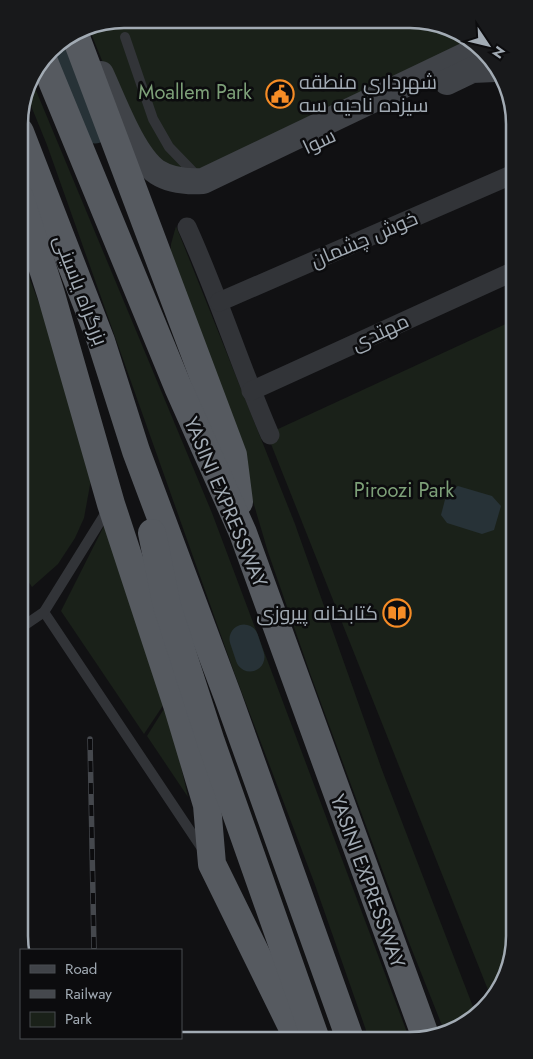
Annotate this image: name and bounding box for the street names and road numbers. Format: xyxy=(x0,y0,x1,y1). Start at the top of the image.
street label: سوا xyxy=(298,121,341,162)
street label: خوش چشمان xyxy=(306,204,422,275)
street label: بزرگراه یاسینی xyxy=(46,231,115,350)
street label: مهتدی xyxy=(347,307,414,358)
street label: YASINI EXPRESSWAY xyxy=(177,412,275,593)
street label: YASINI EXPRESSWAY xyxy=(323,790,413,973)

